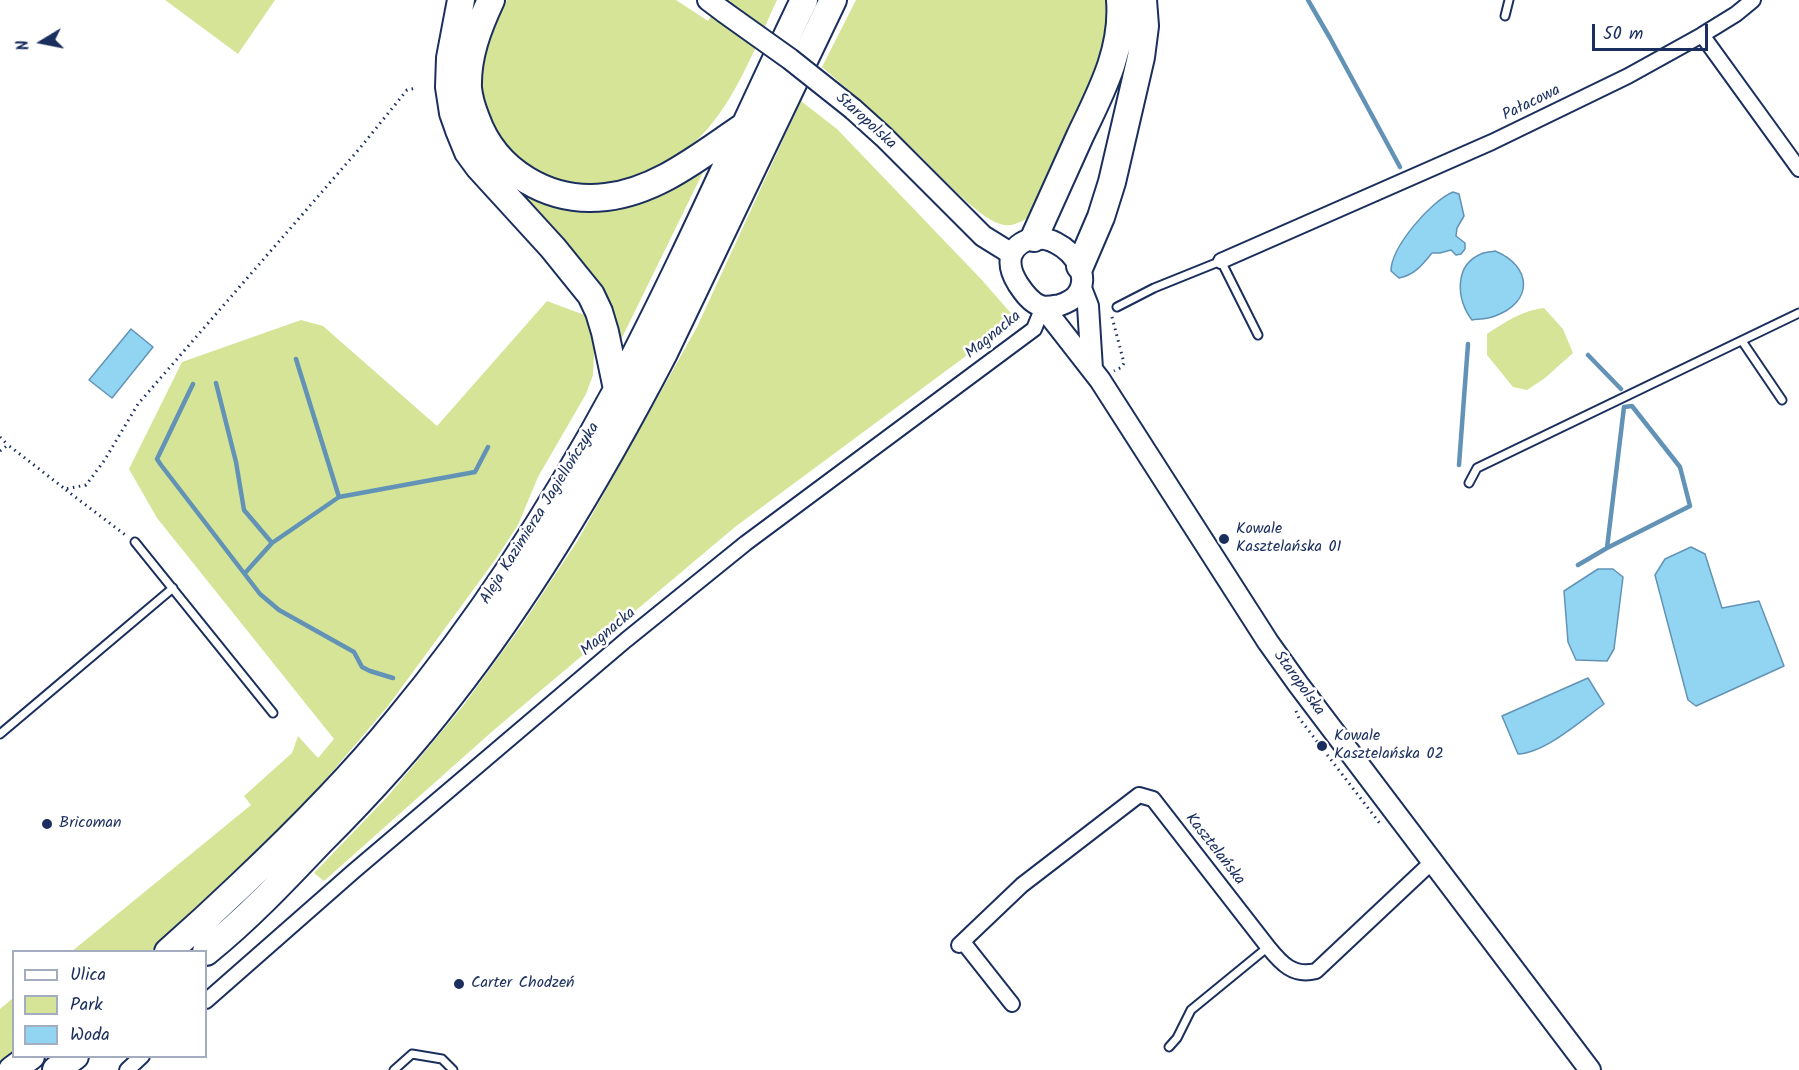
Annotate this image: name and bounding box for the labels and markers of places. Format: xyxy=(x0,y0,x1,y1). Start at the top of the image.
place label: Kowale Kasztelańska 01 xyxy=(1236,520,1341,558)
marker: Kowale Kasztelańska 01 xyxy=(1217,532,1231,546)
place label: Kowale Kasztelańska 02 xyxy=(1334,727,1444,765)
marker: Kowale Kasztelańska 02 xyxy=(1315,739,1329,753)
place label: Bricoman xyxy=(59,814,121,834)
marker: Bricoman xyxy=(40,817,54,831)
place label: Carter Chodzeń xyxy=(471,974,575,994)
marker: Carter Chodzeń xyxy=(452,977,466,991)

